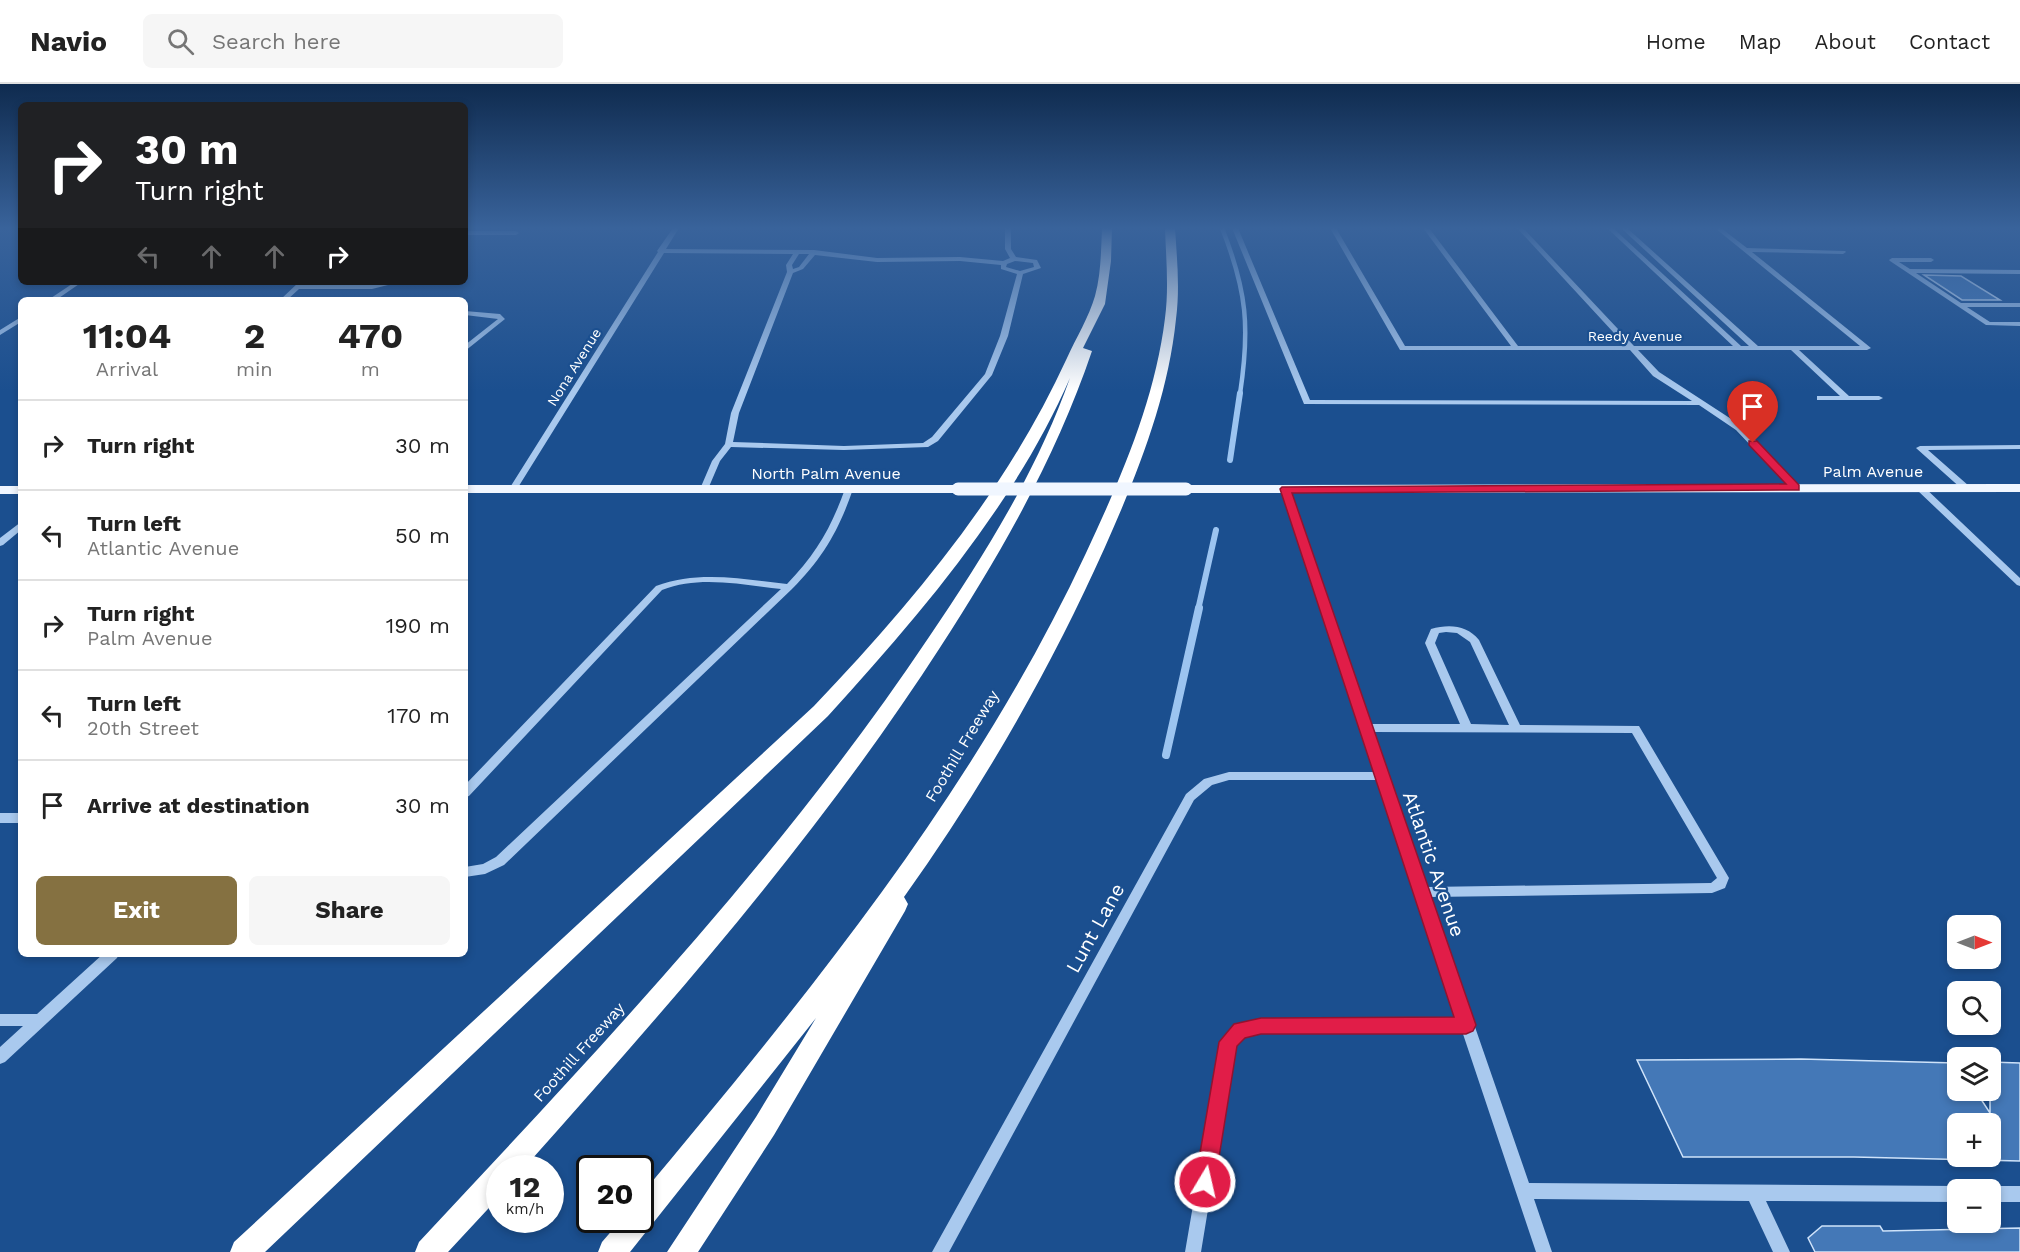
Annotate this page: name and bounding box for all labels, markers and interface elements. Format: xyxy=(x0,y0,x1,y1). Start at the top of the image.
search box xyxy=(143,14,563,68)
text: Navio xyxy=(30,25,107,58)
icon: search xyxy=(164,25,197,58)
text: Search here xyxy=(212,29,341,54)
text: Home xyxy=(1646,29,1706,54)
text: Map xyxy=(1739,29,1782,54)
text: About xyxy=(1815,29,1876,54)
text: Contact xyxy=(1909,29,1990,54)
text: 30 m xyxy=(135,125,239,174)
icon: right xyxy=(36,126,114,204)
text: Turn right xyxy=(135,175,264,207)
icon: left xyxy=(132,240,165,273)
icon: ahead xyxy=(195,240,228,273)
icon: ahead xyxy=(258,240,291,273)
icon: right xyxy=(321,240,354,273)
text: 11:04 xyxy=(83,315,171,357)
text: 2 xyxy=(244,315,265,357)
text: 470 xyxy=(338,315,403,357)
street label: Nona Avenue xyxy=(544,325,604,409)
street label: Reedy Avenue xyxy=(1588,328,1682,344)
text: Arrival xyxy=(96,357,158,381)
text: min xyxy=(236,357,273,381)
text: m xyxy=(361,357,380,381)
pin xyxy=(1727,381,1778,443)
icon: arrive xyxy=(1736,390,1769,423)
icon: right xyxy=(36,429,69,462)
text: Turn right xyxy=(87,433,194,458)
text: 30 m xyxy=(395,433,450,458)
street label: Palm Avenue xyxy=(1823,462,1923,481)
street label: North Palm Avenue xyxy=(751,464,901,483)
text: Turn left xyxy=(87,511,181,536)
icon: left xyxy=(36,519,69,552)
text: 50 m xyxy=(395,523,450,548)
text: Atlantic Avenue xyxy=(87,536,239,560)
text: Turn right xyxy=(87,601,194,626)
icon: right xyxy=(36,609,69,642)
text: 190 m xyxy=(386,613,450,638)
text: Palm Avenue xyxy=(87,626,212,650)
street label: Foothill Freeway xyxy=(921,686,1003,805)
text: Turn left xyxy=(87,691,181,716)
icon: left xyxy=(36,699,69,732)
text: 170 m xyxy=(387,703,450,728)
text: 20th Street xyxy=(87,716,199,740)
street label: Atlantic Avenue xyxy=(1398,788,1470,940)
icon: arrive xyxy=(36,789,69,822)
text: Arrive at destination xyxy=(87,793,310,818)
text: 30 m xyxy=(395,793,450,818)
button: Exit xyxy=(36,876,237,945)
button: Share xyxy=(249,876,450,945)
street label: Lunt Lane xyxy=(1061,879,1129,977)
north arrow xyxy=(1947,915,2001,969)
map controls xyxy=(1947,915,2001,1233)
button: search xyxy=(1947,981,2001,1035)
street label: Foothill Freeway xyxy=(529,998,629,1106)
button: layers xyxy=(1947,1047,2001,1101)
button: + xyxy=(1947,1113,2001,1167)
position arrow xyxy=(1173,1150,1237,1214)
speed limit sign: 20 xyxy=(576,1155,654,1233)
text: 12 xyxy=(510,1169,540,1204)
button: − xyxy=(1947,1179,2001,1233)
text: km/h xyxy=(506,1200,544,1218)

